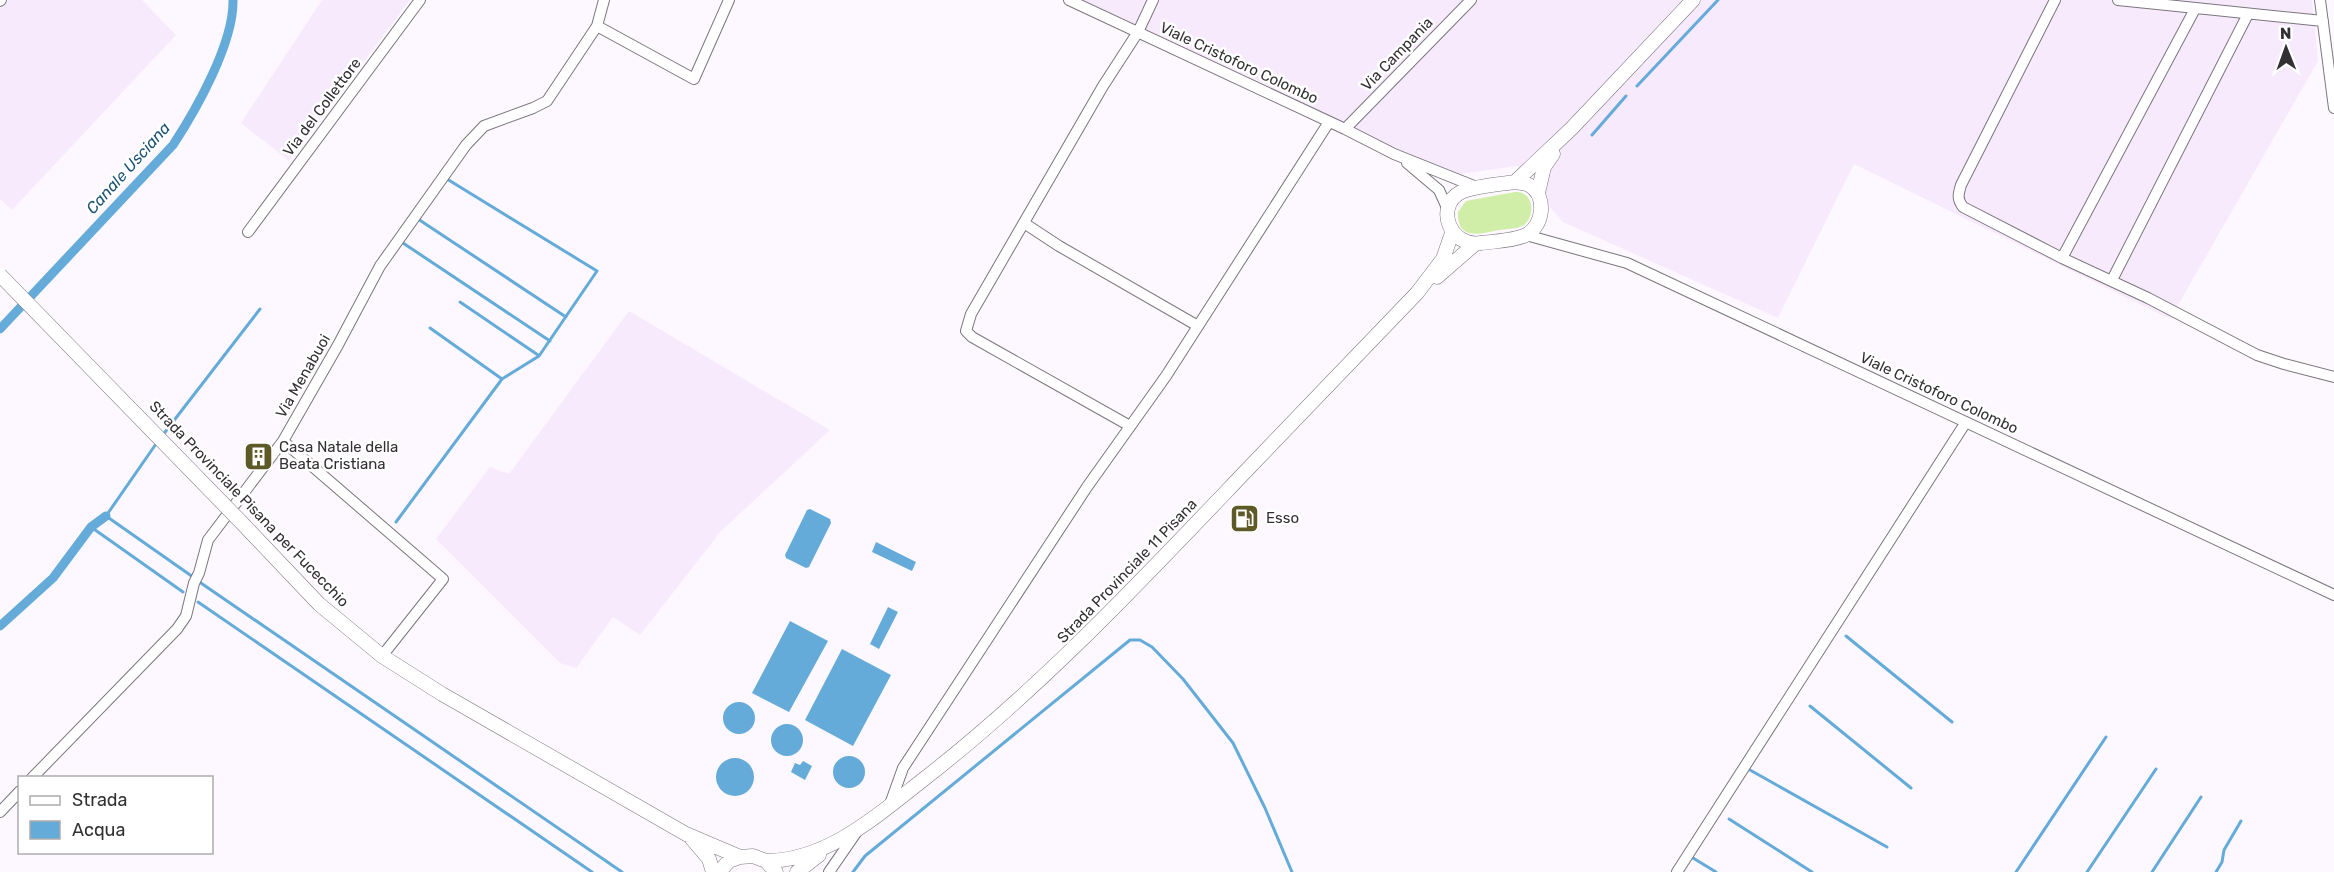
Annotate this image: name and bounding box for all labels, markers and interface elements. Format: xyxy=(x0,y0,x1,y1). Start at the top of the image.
street label: Via Campania xyxy=(1357,14,1437,94)
street label: Viale Cristoforo Colombo xyxy=(1157,18,1321,108)
north arrow xyxy=(2256,18,2316,78)
text: N xyxy=(2280,24,2292,43)
street label: Via del Collettore xyxy=(279,54,365,160)
water label: Canale Usciana xyxy=(82,118,174,218)
street label: Via Menabuoi xyxy=(272,331,334,421)
street label: Viale Cristoforo Colombo xyxy=(1857,348,2021,438)
street label: Strada Provinciale Pisana per Fucecchio xyxy=(146,397,352,611)
place label: Casa Natale della Beata Cristiana xyxy=(279,438,398,473)
building icon: Casa Natale della Beata Cristiana xyxy=(242,440,274,472)
street label: Strada Provinciale 11 Pisana xyxy=(1053,495,1201,647)
fuel station icon: Esso xyxy=(1229,502,1261,534)
place label: Esso xyxy=(1266,509,1299,527)
legend xyxy=(18,776,213,854)
text: Strada xyxy=(72,789,128,811)
text: Acqua xyxy=(72,819,125,841)

